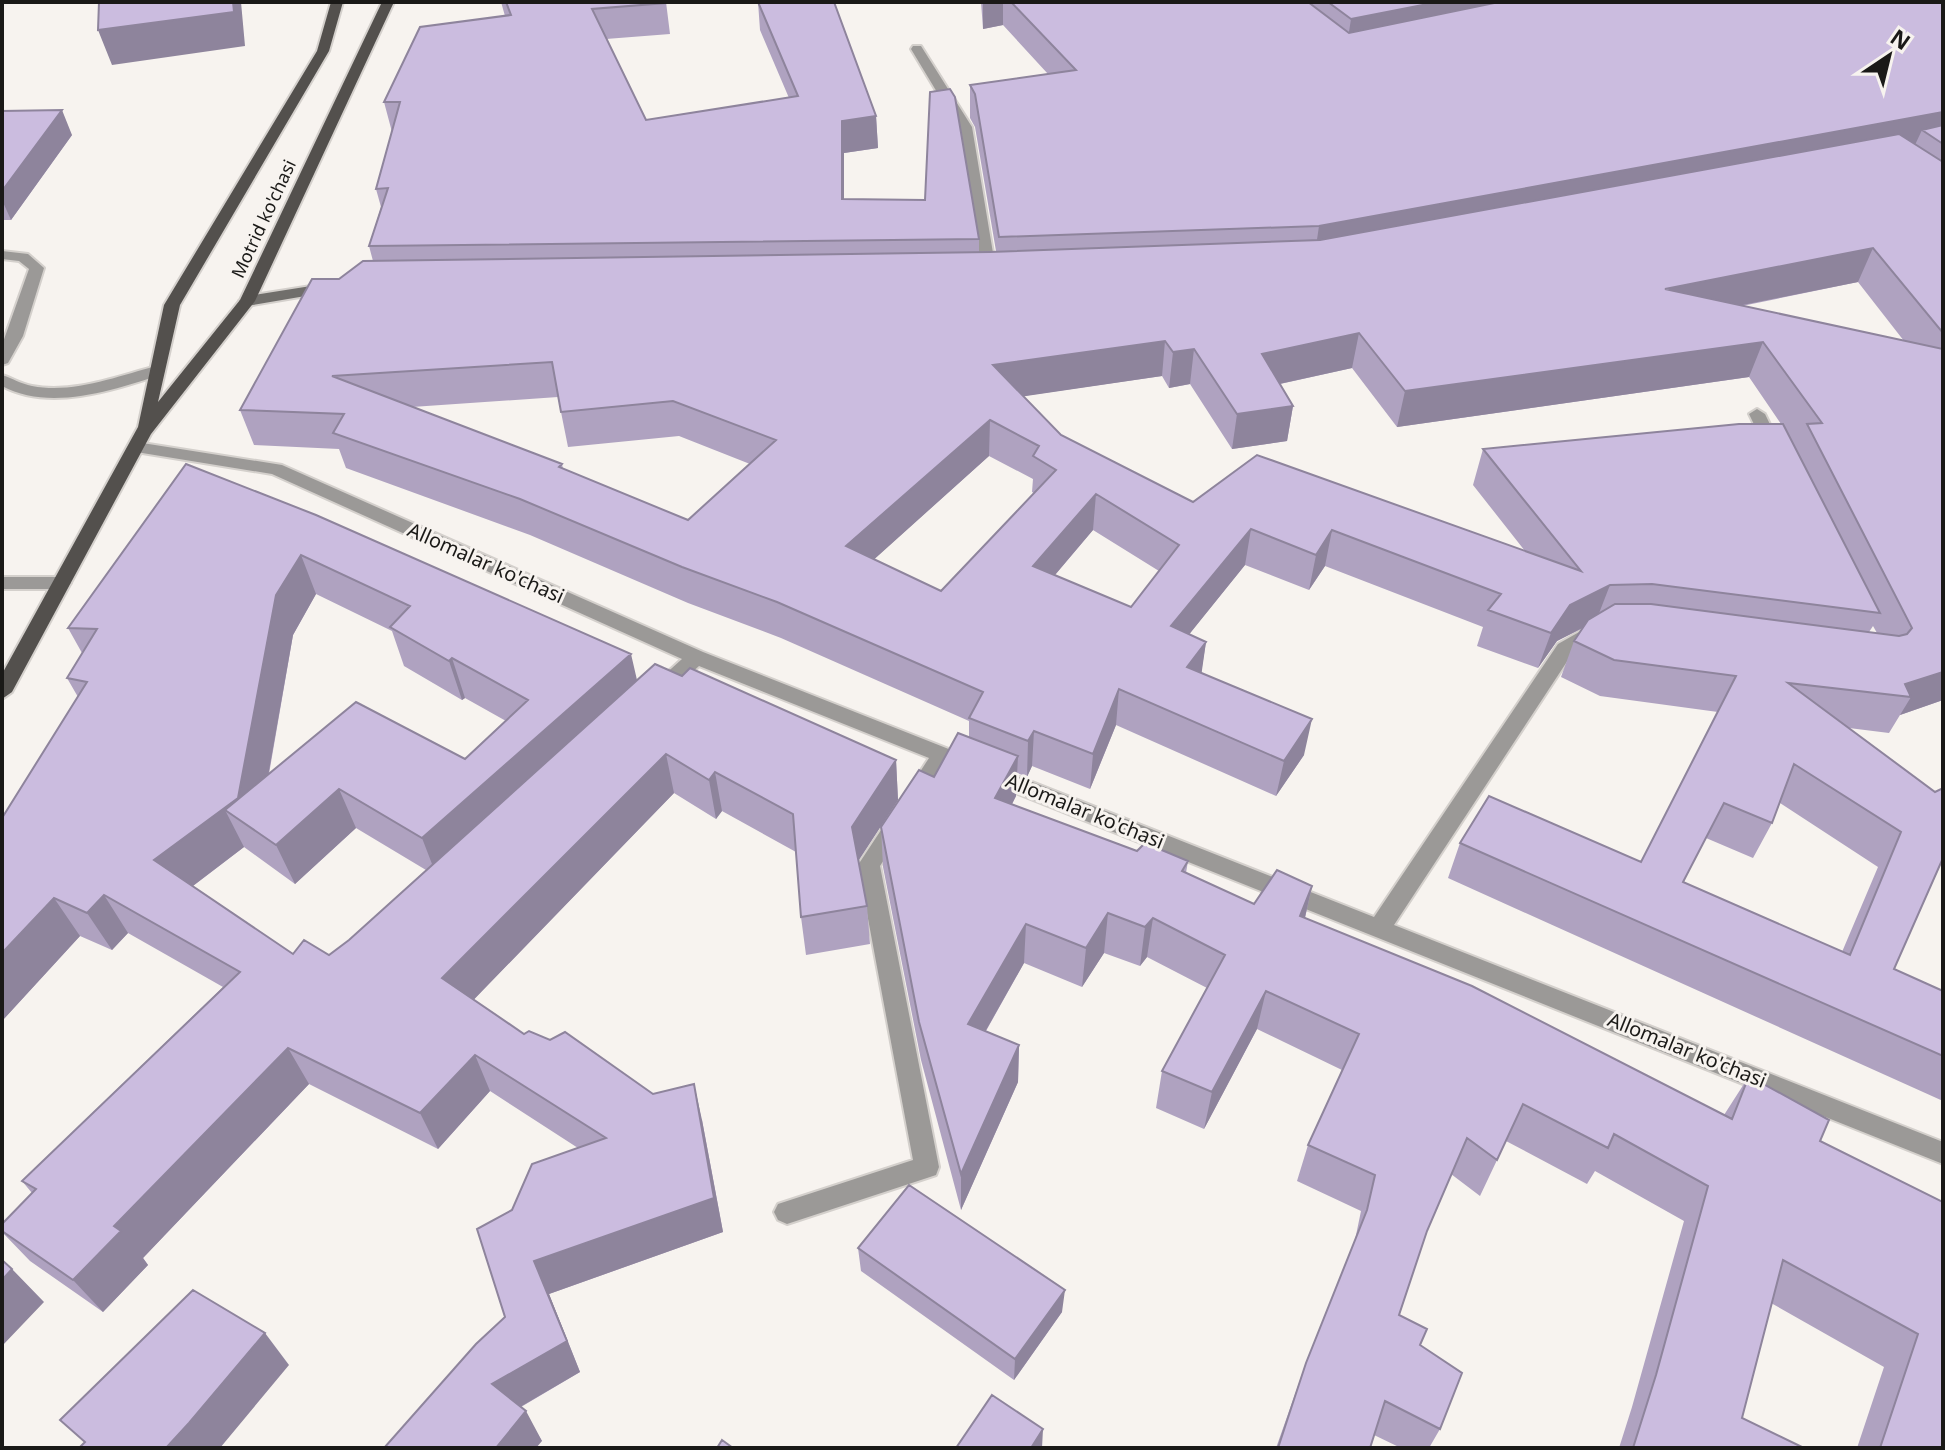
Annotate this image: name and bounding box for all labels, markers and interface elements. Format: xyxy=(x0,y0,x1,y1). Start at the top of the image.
north arrow xyxy=(1849,16,1929,96)
text: N xyxy=(1885,21,1917,56)
street label: Motrid ko'chasi xyxy=(225,156,301,282)
street label: Allomalar ko'chasi xyxy=(404,516,569,609)
street label: Allomalar ko'chasi xyxy=(1002,766,1168,855)
street label: Allomalar ko'chasi xyxy=(1604,1005,1770,1094)

